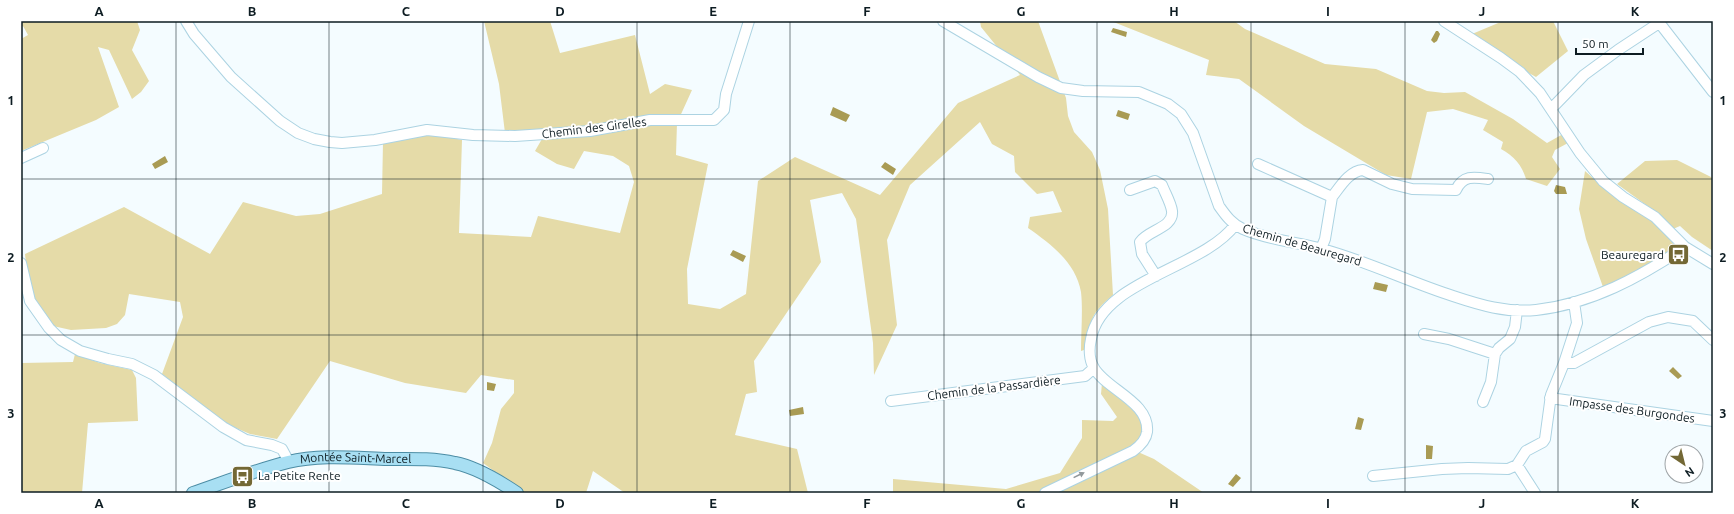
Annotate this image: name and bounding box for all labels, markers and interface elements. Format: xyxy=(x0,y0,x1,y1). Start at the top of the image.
text: A xyxy=(94,4,104,18)
text: B xyxy=(248,4,257,18)
text: C xyxy=(402,4,411,18)
text: D xyxy=(555,4,565,18)
text: E xyxy=(709,4,717,18)
text: F xyxy=(863,4,871,18)
text: G xyxy=(1017,4,1026,18)
text: H xyxy=(1169,4,1179,18)
text: I xyxy=(1326,4,1330,18)
text: J xyxy=(1479,4,1485,18)
text: K xyxy=(1631,4,1640,18)
scale bar xyxy=(1576,30,1643,56)
text: 50 m xyxy=(1582,37,1609,50)
text: 1 xyxy=(7,93,15,107)
text: 1 xyxy=(1719,93,1727,107)
street label: Chemin des Girelles xyxy=(541,115,647,140)
street label: Chemin de Beauregard xyxy=(1241,221,1363,268)
bus stop icon: Beauregard xyxy=(1666,242,1692,268)
place label: Beauregard xyxy=(1601,248,1664,261)
text: 2 xyxy=(7,250,15,264)
text: 2 xyxy=(1719,250,1727,264)
street label: Chemin de la Passardière xyxy=(927,373,1061,402)
street label: Impasse des Burgondes xyxy=(1568,394,1696,425)
text: 3 xyxy=(7,406,15,420)
text: 3 xyxy=(1719,406,1727,420)
north arrow xyxy=(1664,444,1704,484)
street label: Montée Saint-Marcel xyxy=(299,450,411,465)
bus stop icon: La Petite Rente xyxy=(229,463,255,489)
text: N xyxy=(1683,465,1697,479)
place label: La Petite Rente xyxy=(258,469,341,482)
one-way arrow xyxy=(1074,472,1085,478)
text: A xyxy=(94,496,104,510)
text: B xyxy=(248,496,257,510)
text: C xyxy=(402,496,411,510)
text: D xyxy=(555,496,565,510)
text: E xyxy=(709,496,717,510)
text: F xyxy=(863,496,871,510)
text: G xyxy=(1017,496,1026,510)
text: H xyxy=(1169,496,1179,510)
text: I xyxy=(1326,496,1330,510)
text: J xyxy=(1479,496,1485,510)
text: K xyxy=(1631,496,1640,510)

